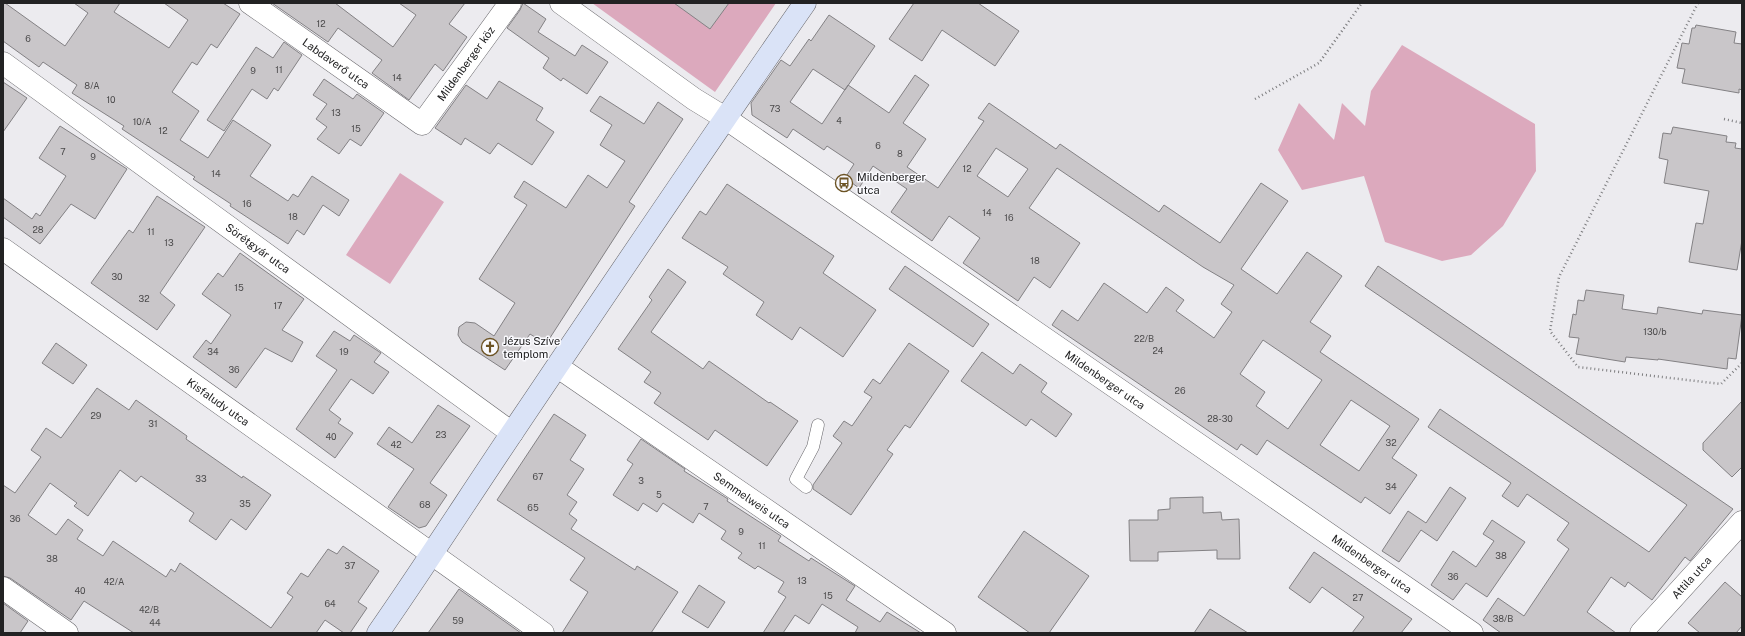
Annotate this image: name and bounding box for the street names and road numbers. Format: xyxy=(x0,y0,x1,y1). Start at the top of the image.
street label: Mildenberger köz xyxy=(435,24,497,103)
street label: Labdaverő utca xyxy=(300,36,371,91)
street label: Sörétgyár utca xyxy=(223,221,292,276)
street label: Mildenberger utca xyxy=(1063,348,1147,412)
street label: Kisfaludy utca xyxy=(185,376,252,428)
street label: Semmelweis utca xyxy=(711,470,792,531)
street label: Mildenberger utca xyxy=(1330,532,1414,596)
street label: Attila utca xyxy=(1669,554,1714,601)

